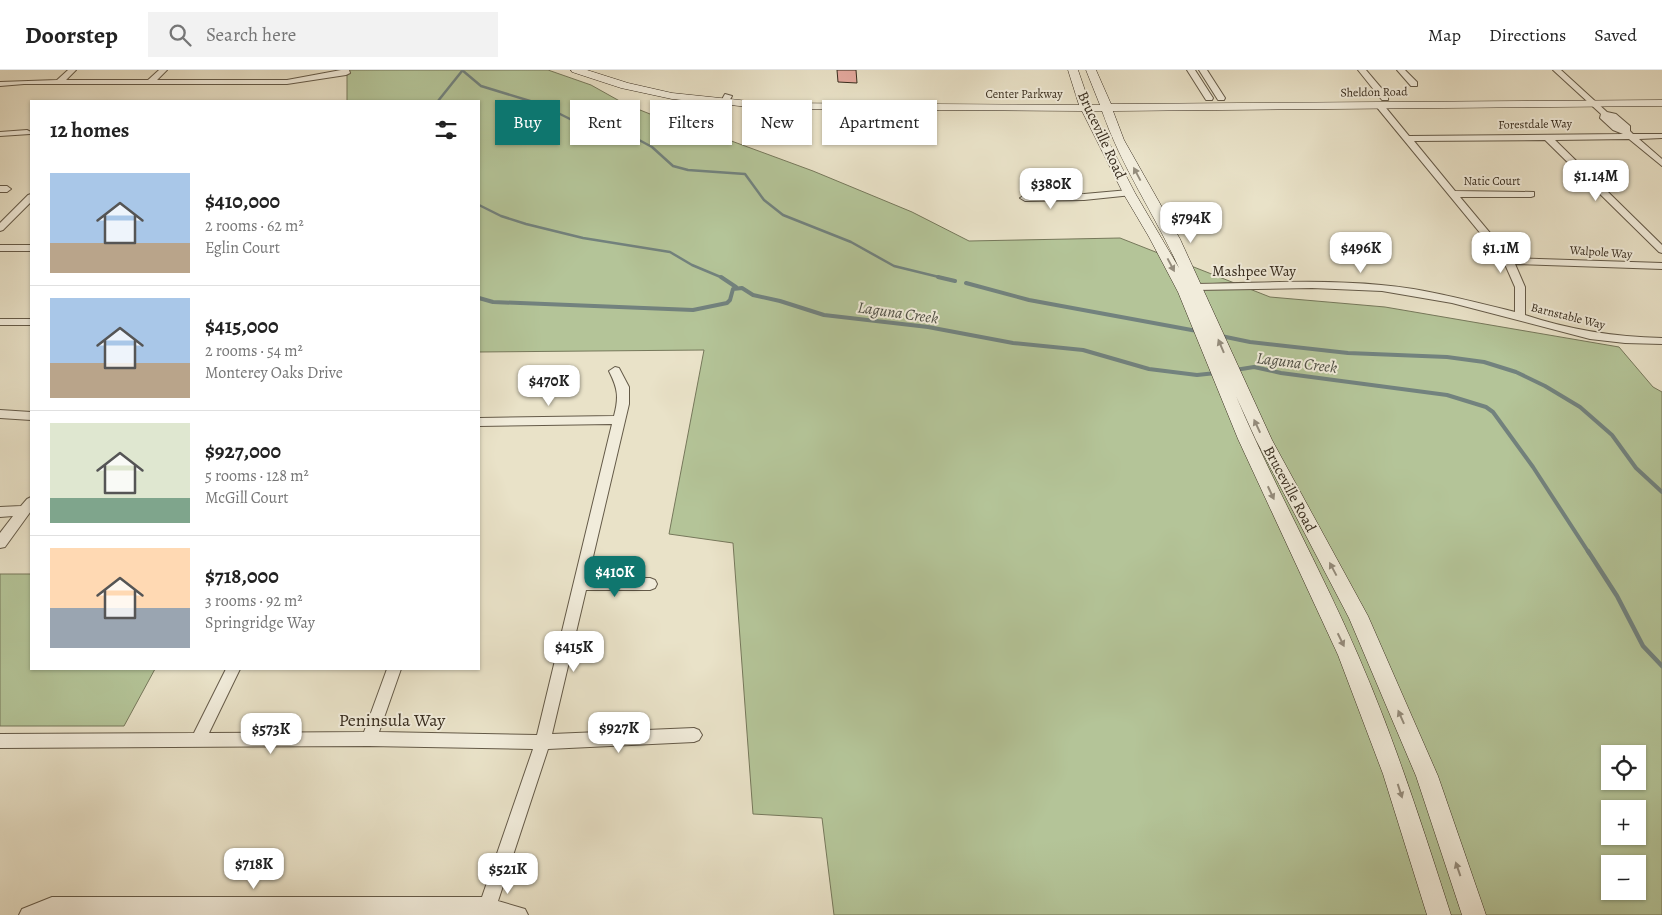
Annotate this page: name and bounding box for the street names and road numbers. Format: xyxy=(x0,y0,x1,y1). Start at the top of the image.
street label: Sheldon Road xyxy=(1340,83,1408,101)
street label: Center Parkway xyxy=(985,86,1063,102)
street label: Bruceville Road xyxy=(1073,88,1131,183)
street label: Forestdale Way xyxy=(1498,115,1573,133)
street label: Natic Court xyxy=(1463,173,1521,189)
street label: Walpole Way xyxy=(1568,242,1633,262)
street label: Mashpee Way xyxy=(1212,261,1296,281)
street label: Barnstable Way xyxy=(1529,299,1607,333)
street label: Bruceville Road xyxy=(1259,443,1321,536)
street label: Peninsula Way xyxy=(339,708,446,732)

